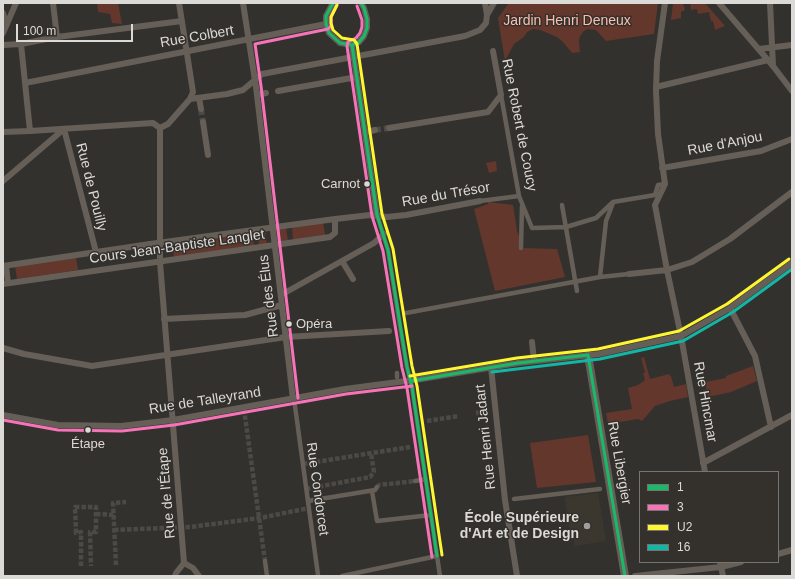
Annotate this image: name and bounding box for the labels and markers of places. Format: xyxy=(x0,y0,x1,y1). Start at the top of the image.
place label: Carnot xyxy=(321,176,360,192)
marker: Carnot xyxy=(362,179,372,189)
place label: Opéra xyxy=(296,316,332,332)
marker: Opéra xyxy=(284,319,294,329)
marker: Étape xyxy=(83,425,93,435)
place label: Étape xyxy=(71,436,105,452)
place label: École Supérieure d'Art et de Design xyxy=(460,510,579,542)
marker: École Supérieure d'Art et de Design xyxy=(582,521,592,531)

